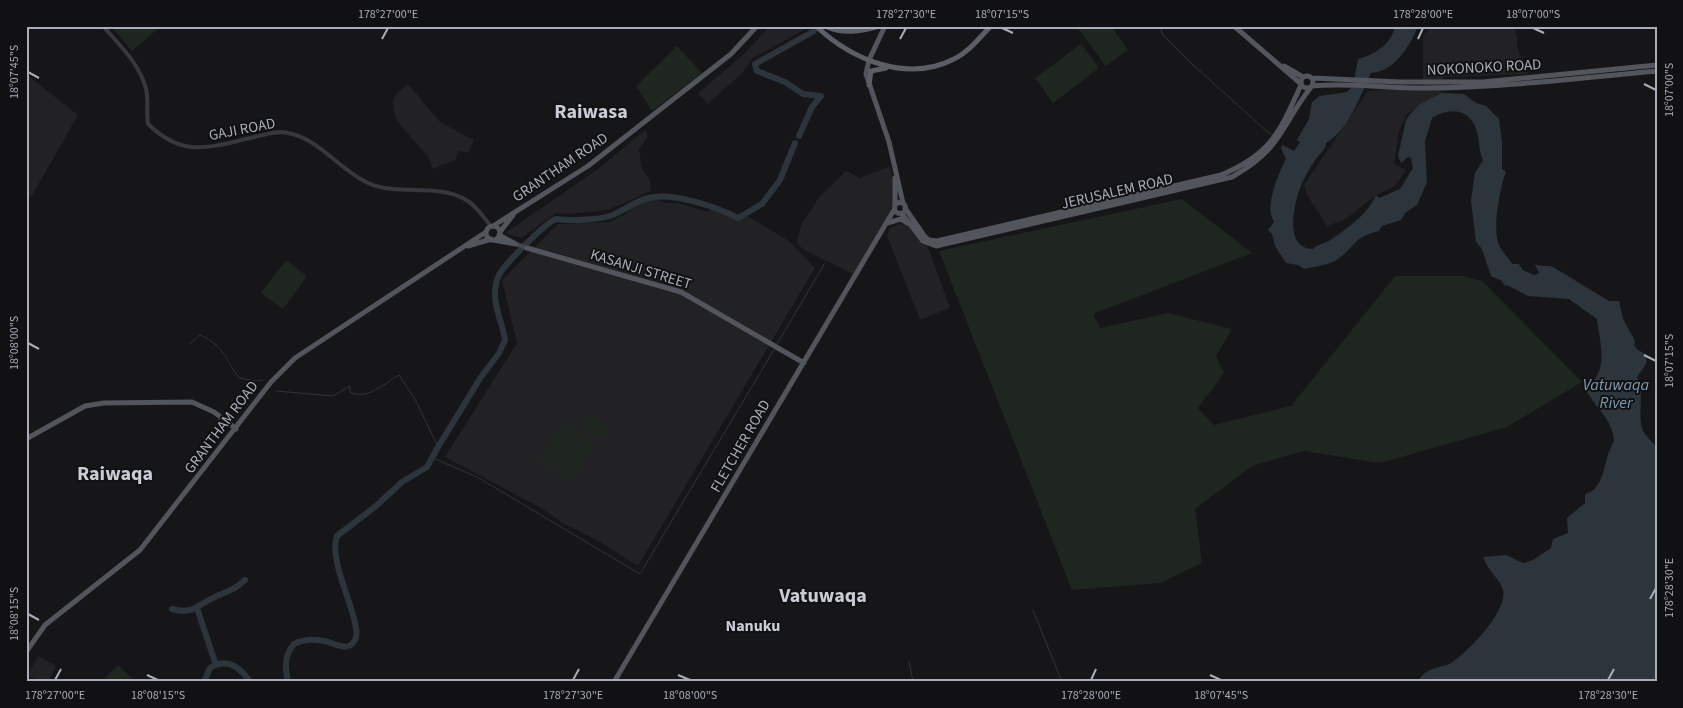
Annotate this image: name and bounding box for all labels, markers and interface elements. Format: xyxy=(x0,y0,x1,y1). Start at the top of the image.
text: 178°27'00"E xyxy=(358,6,418,23)
text: 178°27'30"E xyxy=(876,6,936,23)
text: 18°07'15"S xyxy=(975,6,1029,23)
text: 178°28'00"E xyxy=(1393,6,1453,23)
text: 18°07'00"S xyxy=(1506,6,1560,23)
text: 18°07'45"S xyxy=(6,45,23,99)
street label: NOKONOKO ROAD xyxy=(1426,54,1542,81)
text: 18°07'00"S xyxy=(1661,63,1678,117)
district label: Raiwasa xyxy=(554,98,628,126)
street label: GAJI ROAD xyxy=(207,113,277,146)
street label: GRANTHAM ROAD xyxy=(508,128,612,207)
street label: JERUSALEM ROAD xyxy=(1059,168,1175,215)
street label: KASANJI STREET xyxy=(588,244,694,295)
text: 18°08'00"S xyxy=(6,316,23,370)
text: 18°07'15"S xyxy=(1661,334,1678,388)
water label: Vatuwaqa River xyxy=(1583,374,1650,414)
street label: GRANTHAM ROAD xyxy=(180,377,263,478)
street label: FLETCHER ROAD xyxy=(705,396,775,496)
district label: Raiwaqa xyxy=(77,460,153,488)
text: 178°28'30"E xyxy=(1661,558,1678,618)
district label: Vatuwaqa xyxy=(778,582,867,610)
text: 18°08'15"S xyxy=(6,587,23,641)
district label: Nanuku xyxy=(726,615,780,637)
text: 178°27'00"E xyxy=(25,687,85,704)
text: 18°08'15"S xyxy=(131,687,185,704)
text: 178°27'30"E xyxy=(543,687,603,704)
text: 18°08'00"S xyxy=(663,687,717,704)
text: 178°28'00"E xyxy=(1061,687,1121,704)
text: 18°07'45"S xyxy=(1194,687,1248,704)
text: 178°28'30"E xyxy=(1578,687,1638,704)

